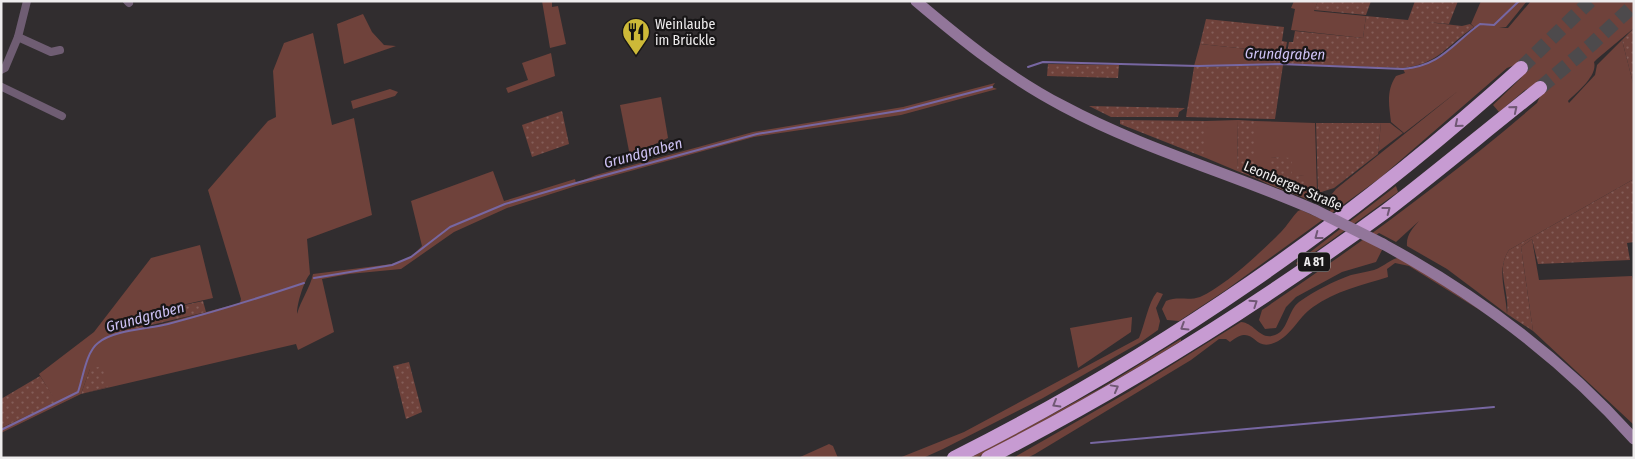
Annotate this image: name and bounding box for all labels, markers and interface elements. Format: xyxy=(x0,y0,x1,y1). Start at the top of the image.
place label: Weinlaube im Brückle xyxy=(655,16,716,49)
restaurant icon: Weinlaube im Brückle xyxy=(621,17,651,56)
water label: Grundgraben xyxy=(1245,44,1325,64)
one-way arrow xyxy=(1508,107,1517,115)
one-way arrow xyxy=(1455,118,1464,127)
water label: Grundgraben xyxy=(602,134,684,172)
street label: Leonberger Straße xyxy=(1241,158,1345,214)
one-way arrow xyxy=(1381,207,1390,216)
one-way arrow xyxy=(1315,230,1324,238)
road number: A 81 xyxy=(1298,252,1330,272)
water label: Grundgraben xyxy=(104,298,186,336)
one-way arrow xyxy=(1248,300,1257,309)
one-way arrow xyxy=(1180,321,1189,330)
one-way arrow xyxy=(1110,385,1119,395)
one-way arrow xyxy=(1052,398,1061,408)

